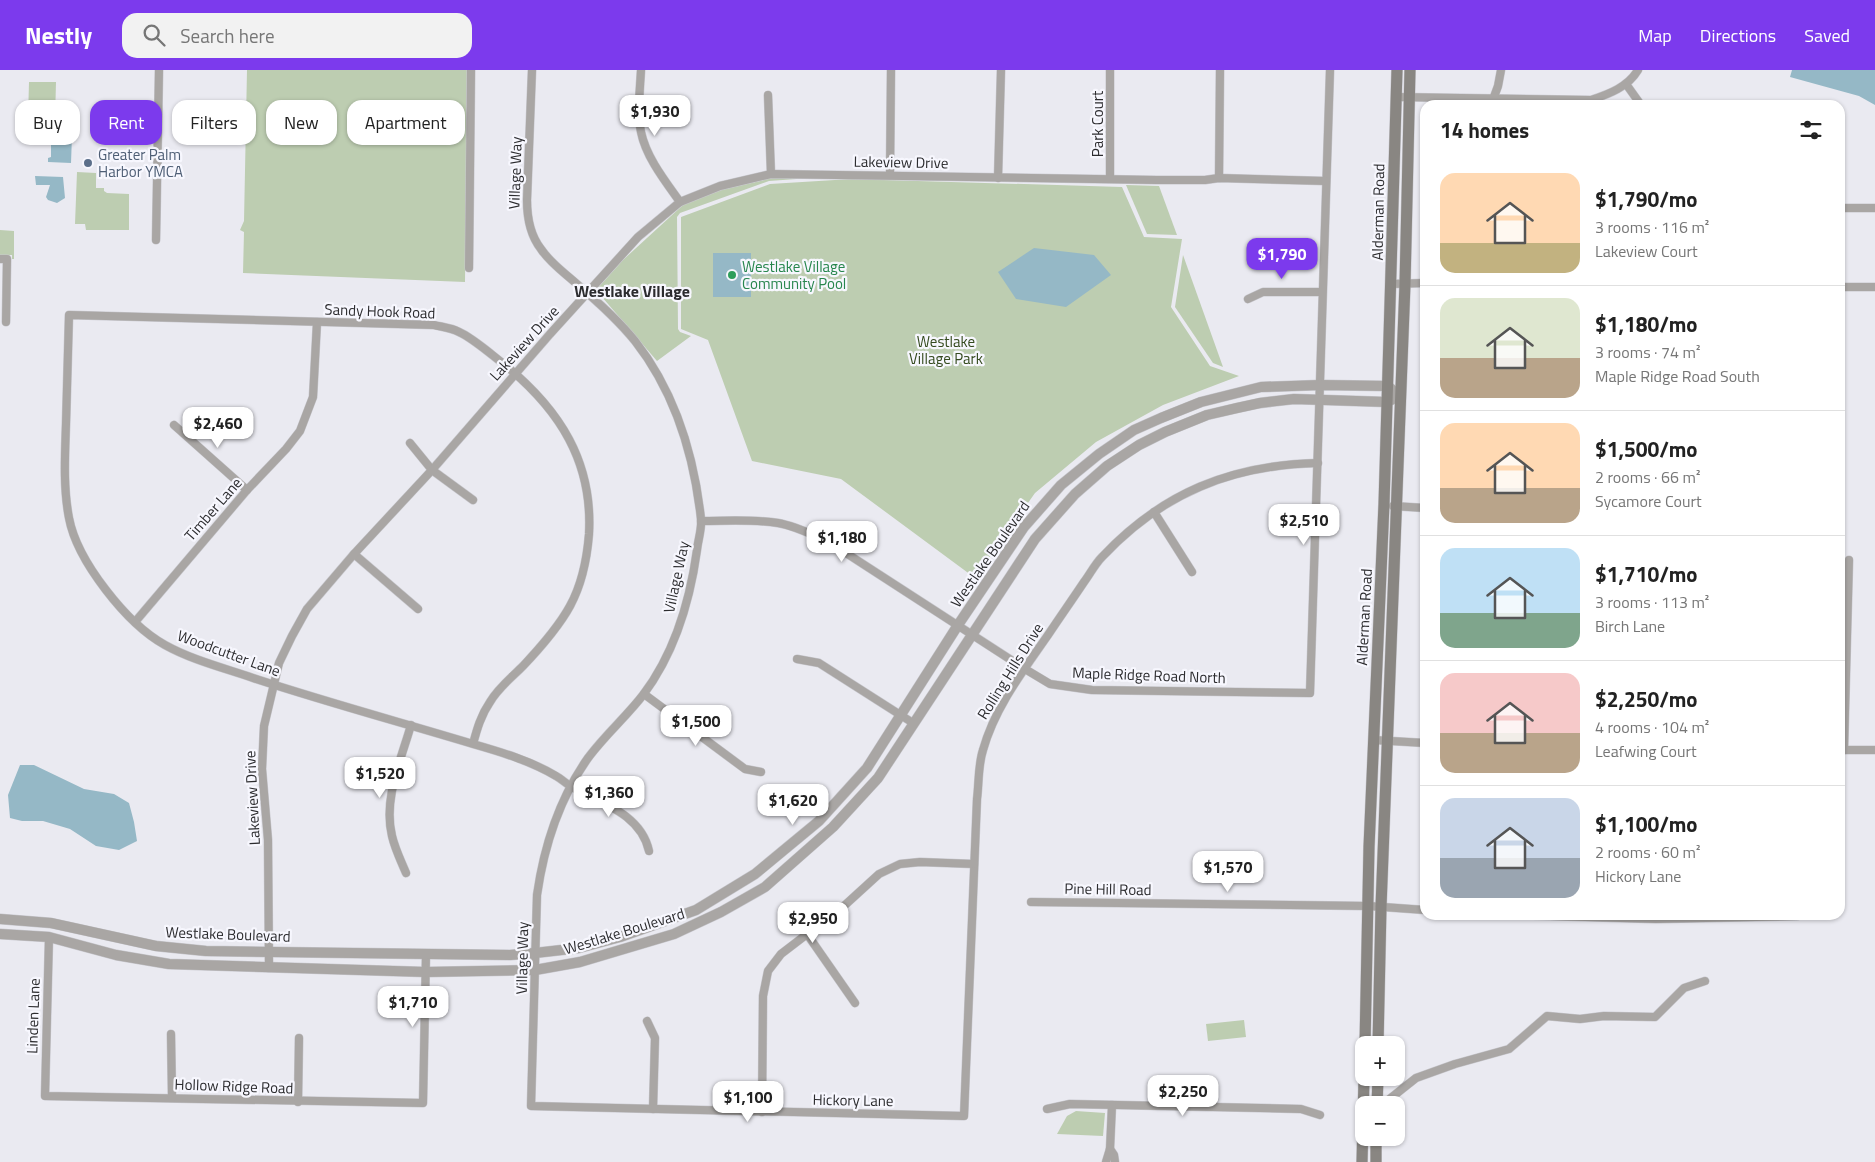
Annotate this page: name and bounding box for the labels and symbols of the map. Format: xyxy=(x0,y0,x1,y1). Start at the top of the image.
street label: Park Court xyxy=(1086,90,1109,157)
pin: $1,930 xyxy=(614,94,696,137)
street label: Village Way xyxy=(502,136,528,210)
place label: Greater Palm Harbor YMCA xyxy=(98,143,183,183)
street label: Lakeview Drive xyxy=(853,150,949,174)
marker: Greater Palm Harbor YMCA xyxy=(82,157,94,169)
street label: Alderman Road xyxy=(1366,163,1390,261)
pin: $1,790 xyxy=(1241,238,1323,280)
place label: Westlake Village Community Pool xyxy=(742,255,846,295)
marker: Westlake Village Community Pool xyxy=(726,269,738,281)
district label: Westlake Village xyxy=(574,279,690,303)
street label: Sandy Hook Road xyxy=(324,298,436,324)
street label: Lakeview Drive xyxy=(484,300,564,386)
park label: Westlake Village Park xyxy=(909,330,983,370)
pin: $2,460 xyxy=(177,406,259,449)
street label: Timber Lane xyxy=(179,472,247,546)
street label: Westlake Boulevard xyxy=(945,496,1035,612)
pin: $2,510 xyxy=(1263,504,1345,546)
pin: $1,180 xyxy=(801,520,883,563)
street label: Village Way xyxy=(657,539,695,615)
street label: Alderman Road xyxy=(1350,568,1378,666)
street label: Rolling Hills Drive xyxy=(971,618,1049,724)
street label: Woodcutter Lane xyxy=(174,624,284,682)
street label: Maple Ridge Road North xyxy=(1072,661,1226,689)
pin: $1,500 xyxy=(655,704,737,747)
street label: Lakeview Drive xyxy=(238,750,266,846)
pin: $1,520 xyxy=(339,756,421,799)
pin: $1,360 xyxy=(568,776,650,818)
pin: $1,620 xyxy=(752,784,834,826)
pin: $1,570 xyxy=(1187,850,1269,893)
street label: Pine Hill Road xyxy=(1064,877,1152,901)
street label: Westlake Boulevard xyxy=(561,902,687,960)
pin: $2,950 xyxy=(772,902,854,944)
street label: Westlake Boulevard xyxy=(165,920,291,948)
street label: Village Way xyxy=(510,921,534,995)
street label: Linden Lane xyxy=(20,978,46,1054)
pin: $1,710 xyxy=(372,986,454,1028)
street label: Hollow Ridge Road xyxy=(174,1072,294,1100)
pin: $2,250 xyxy=(1142,1074,1224,1117)
pin: $1,100 xyxy=(707,1080,789,1123)
street label: Hickory Lane xyxy=(812,1088,894,1112)

